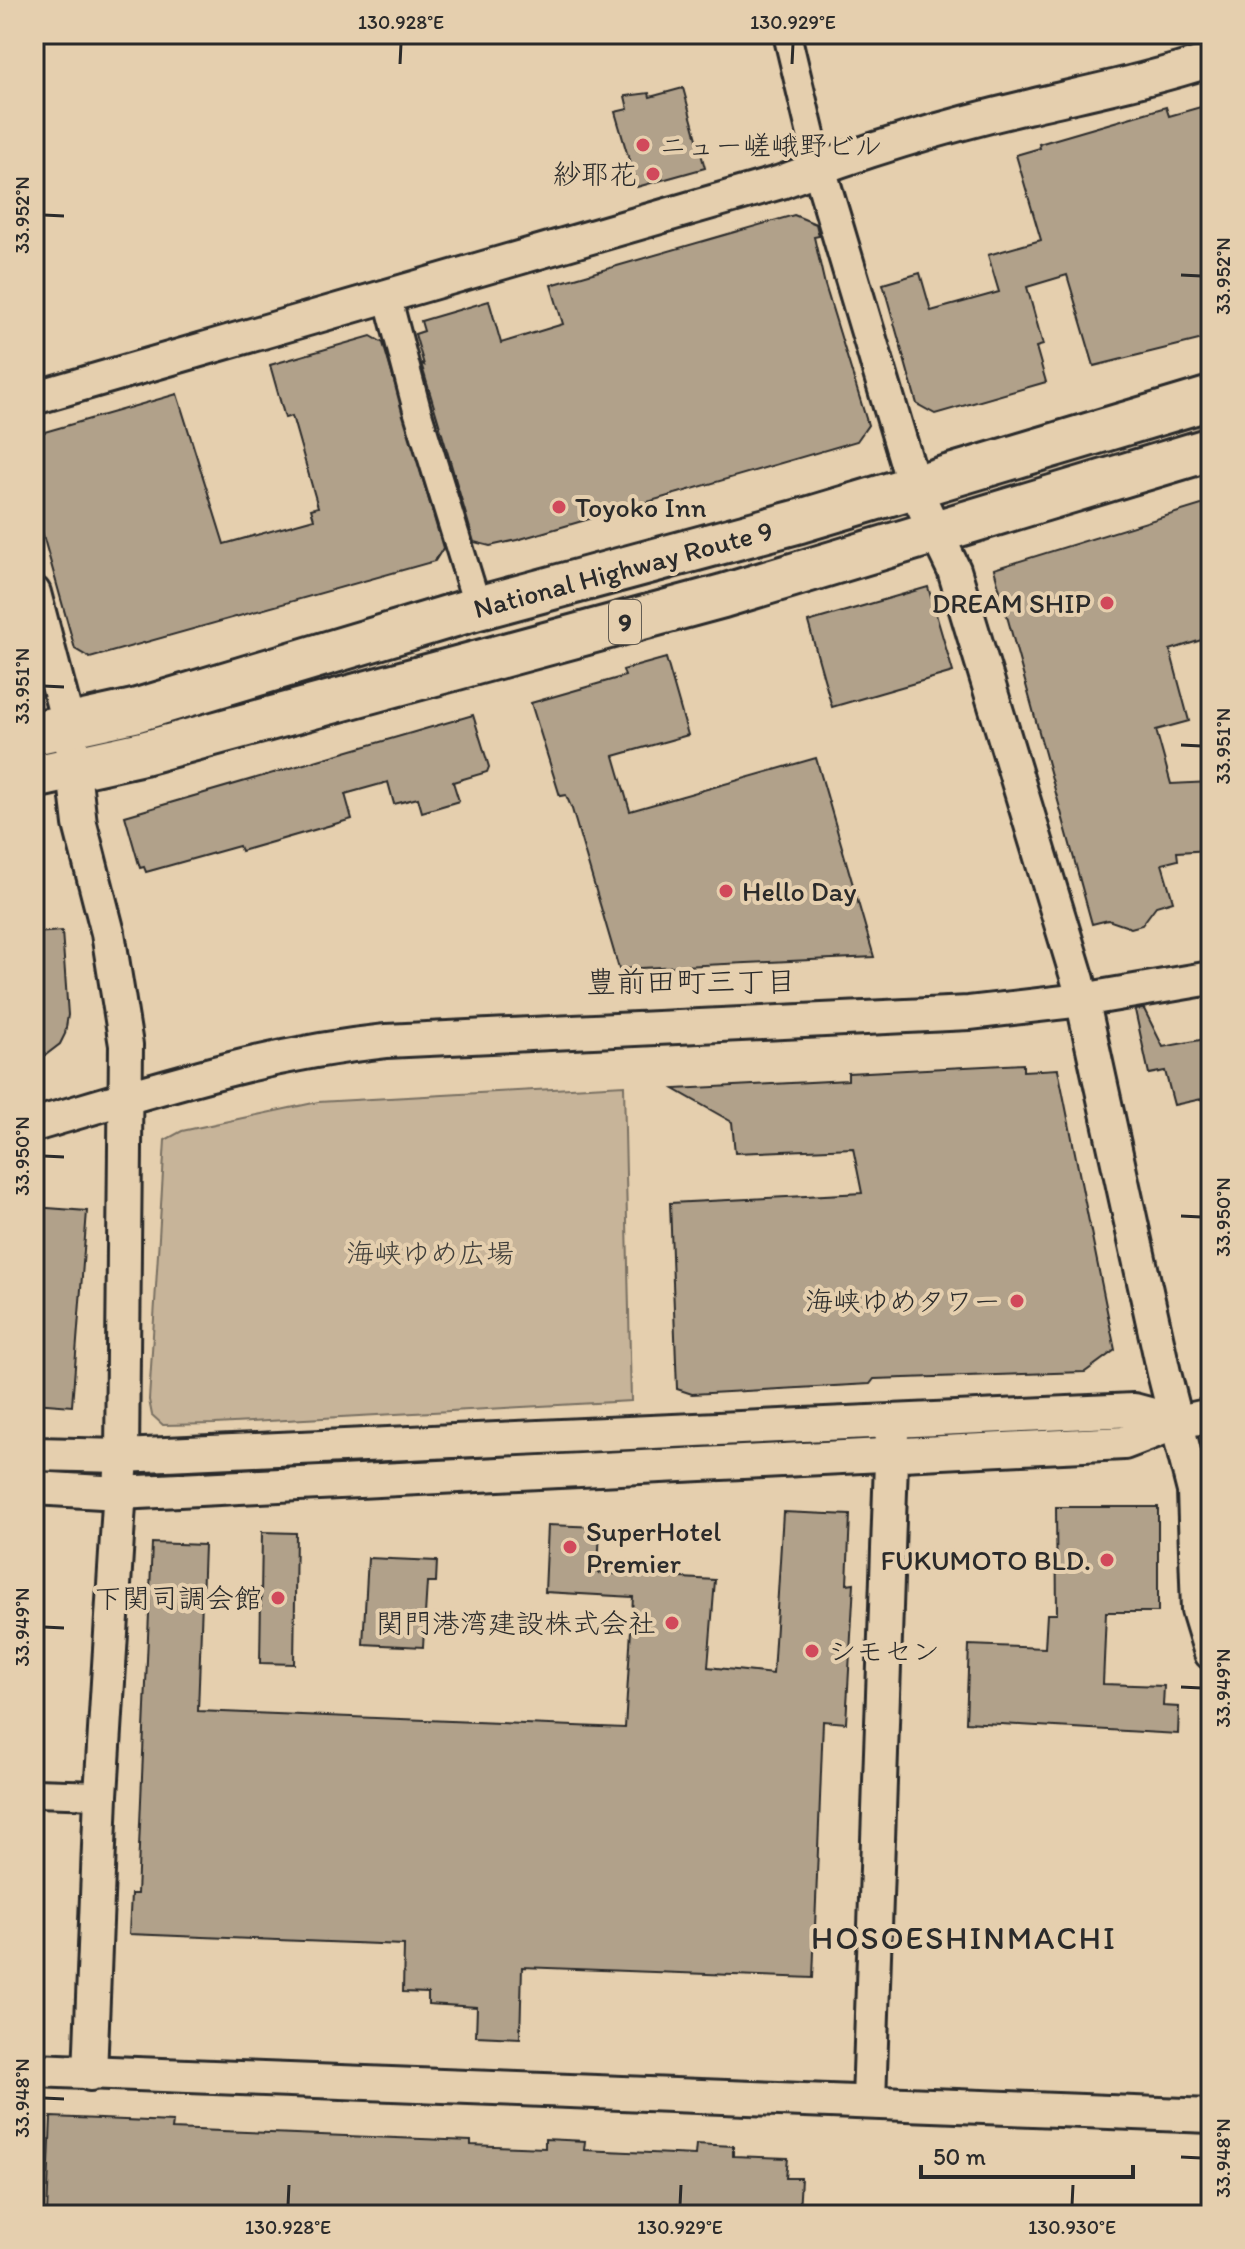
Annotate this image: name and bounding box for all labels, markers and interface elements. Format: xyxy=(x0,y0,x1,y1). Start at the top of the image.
text: 130.928°E xyxy=(358,10,444,34)
text: 130.929°E xyxy=(750,10,836,34)
place label: ニュー嵯峨野ビル xyxy=(659,128,882,162)
marker: ニュー嵯峨野ビル xyxy=(634,136,652,154)
place label: 紗耶花 xyxy=(553,157,637,191)
marker: 紗耶花 xyxy=(644,165,662,183)
text: 33.952°N xyxy=(10,176,34,254)
text: 33.952°N xyxy=(1211,237,1235,315)
place label: Toyoko Inn xyxy=(575,490,707,524)
marker: Toyoko Inn xyxy=(550,498,568,516)
street label: National Highway Route 9 xyxy=(470,513,776,625)
place label: DREAM SHIP xyxy=(932,586,1091,620)
marker: DREAM SHIP xyxy=(1098,594,1116,612)
road number: 9 xyxy=(609,600,641,644)
text: 33.951°N xyxy=(10,648,34,724)
text: 33.951°N xyxy=(1211,708,1235,784)
place label: Hello Day xyxy=(742,874,857,908)
marker: Hello Day xyxy=(717,882,735,900)
district label: 豊前田町三丁目 xyxy=(586,963,796,1000)
text: 33.950°N xyxy=(10,1116,34,1196)
text: 33.950°N xyxy=(1211,1177,1235,1257)
park label: 海峡ゆめ広場 xyxy=(346,1236,514,1270)
place label: 海峡ゆめタワー xyxy=(805,1284,1001,1318)
marker: 海峡ゆめタワー xyxy=(1008,1292,1026,1310)
place label: SuperHotel Premier xyxy=(586,1514,721,1580)
marker: SuperHotel Premier xyxy=(561,1538,579,1556)
place label: FUKUMOTO BLD. xyxy=(881,1543,1091,1577)
marker: FUKUMOTO BLD. xyxy=(1098,1551,1116,1569)
place label: 下関司調会館 xyxy=(94,1581,262,1615)
text: 33.949°N xyxy=(10,1587,34,1667)
marker: 下関司調会館 xyxy=(269,1589,287,1607)
place label: 関門港湾建設株式会社 xyxy=(376,1606,656,1640)
marker: 関門港湾建設株式会社 xyxy=(663,1614,681,1632)
place label: シモセン xyxy=(828,1634,940,1668)
marker: シモセン xyxy=(803,1642,821,1660)
text: 33.949°N xyxy=(1211,1648,1235,1728)
district label: HOSOESHINMACHI xyxy=(811,1919,1117,1957)
text: 33.948°N xyxy=(10,2058,34,2138)
text: 33.948°N xyxy=(1211,2118,1235,2198)
scale bar xyxy=(921,2129,1133,2179)
text: 50 m xyxy=(933,2142,986,2171)
text: 130.928°E xyxy=(245,2215,331,2239)
text: 130.929°E xyxy=(637,2215,723,2239)
text: 130.930°E xyxy=(1028,2215,1116,2239)

